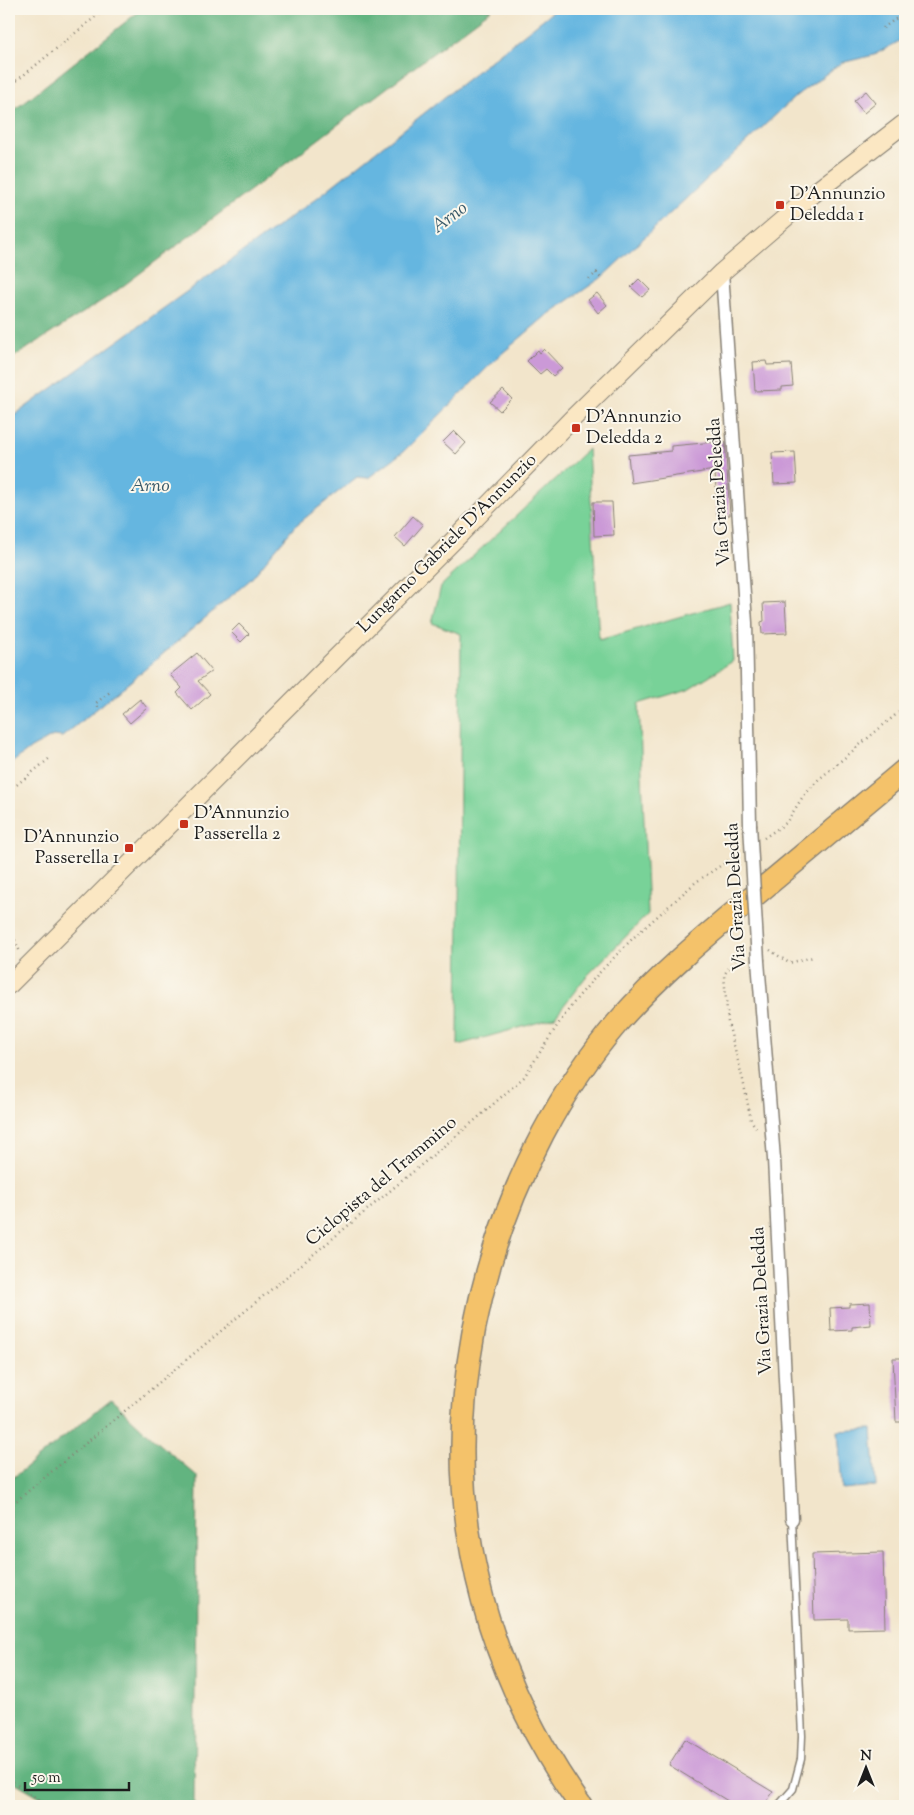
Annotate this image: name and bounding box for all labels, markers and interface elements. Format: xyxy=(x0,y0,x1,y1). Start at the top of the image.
place label: D'Annunzio Deledda 1 xyxy=(790,182,886,229)
water label: Arno xyxy=(426,195,474,241)
marker: D'Annunzio Deledda 1 xyxy=(774,199,786,211)
place label: D'Annunzio Deledda 2 xyxy=(586,405,682,452)
street label: Via Grazia Deledda xyxy=(702,417,738,567)
marker: D'Annunzio Deledda 2 xyxy=(570,422,582,434)
street label: Lungarno Gabriele D'Annunzio xyxy=(352,448,544,640)
water label: Arno xyxy=(130,473,170,500)
place label: D'Annunzio Passerella 2 xyxy=(194,801,290,848)
marker: D'Annunzio Passerella 2 xyxy=(178,818,190,830)
street label: Via Grazia Deledda xyxy=(720,822,754,972)
place label: D'Annunzio Passerella 1 xyxy=(24,825,119,872)
marker: D'Annunzio Passerella 1 xyxy=(123,842,135,854)
street label: Ciclopista del Trammino xyxy=(301,1111,464,1253)
street label: Via Grazia Deledda xyxy=(746,1226,780,1376)
north arrow xyxy=(842,1742,892,1792)
text: N xyxy=(860,1747,872,1767)
scale bar xyxy=(25,1760,129,1792)
text: 50 m xyxy=(31,1768,61,1789)

